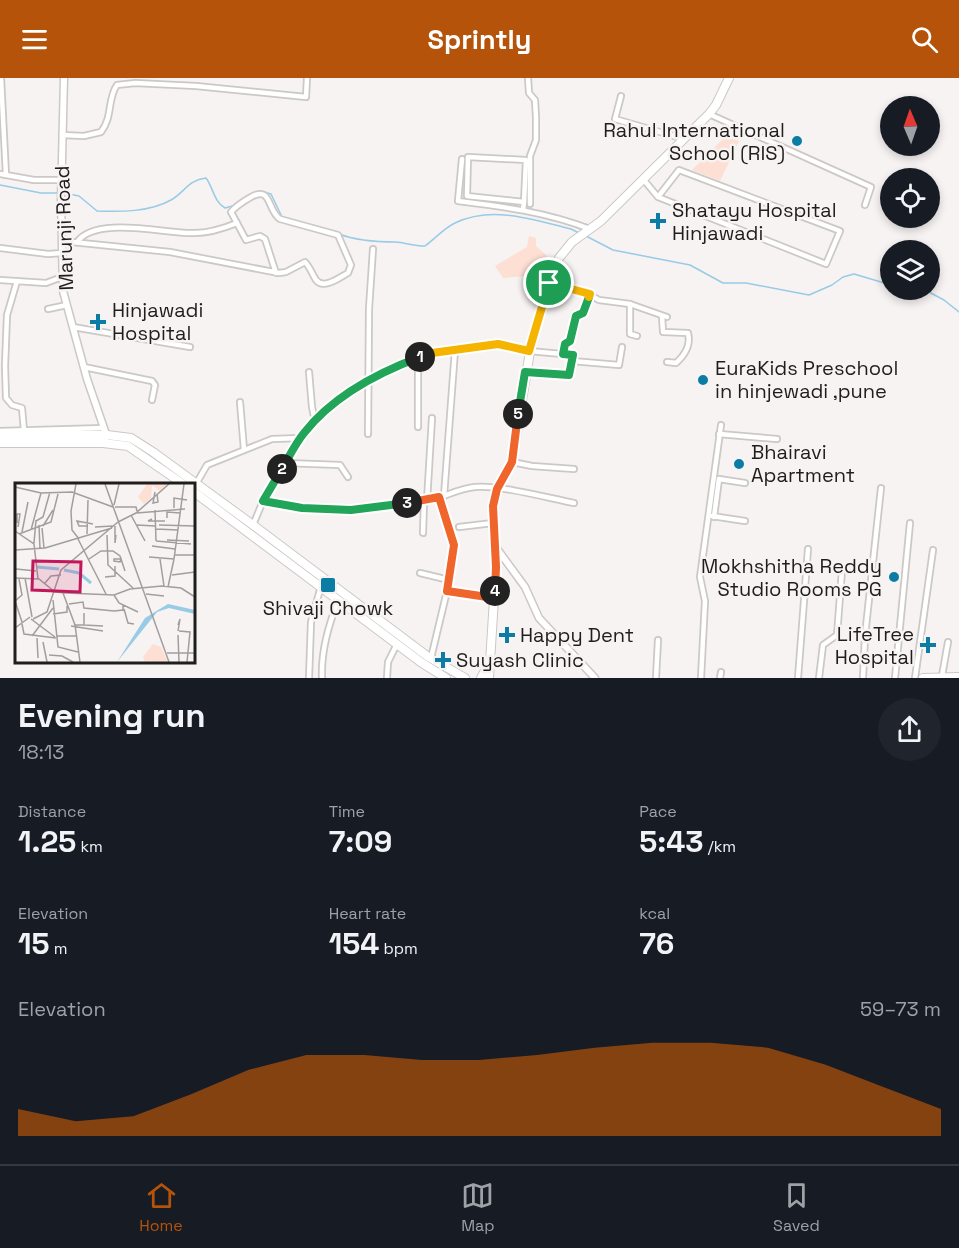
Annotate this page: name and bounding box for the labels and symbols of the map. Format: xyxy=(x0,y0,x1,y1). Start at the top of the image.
north arrow xyxy=(880,96,940,156)
place label: Rahul International School (RIS) xyxy=(603,117,785,166)
marker: Rahul International School (RIS) xyxy=(790,134,804,148)
street label: Marunji Road xyxy=(49,165,79,291)
place label: Shatayu Hospital Hinjawadi xyxy=(672,197,837,246)
marker: Shatayu Hospital Hinjawadi xyxy=(649,212,667,230)
pin xyxy=(523,257,574,308)
place label: Hinjawadi Hospital xyxy=(112,297,203,346)
marker: Hinjawadi Hospital xyxy=(89,313,107,331)
pin: 1 xyxy=(405,342,435,372)
place label: EuraKids Preschool in hinjewadi ,pune xyxy=(715,355,898,404)
marker: EuraKids Preschool in hinjewadi ,pune xyxy=(696,373,710,387)
pin: 5 xyxy=(503,399,533,429)
place label: Bhairavi Apartment xyxy=(751,439,855,488)
pin: 2 xyxy=(267,454,297,484)
marker: Bhairavi Apartment xyxy=(732,457,746,471)
inset map xyxy=(15,483,195,663)
pin: 3 xyxy=(392,488,422,518)
place label: Mokhshitha Reddy Studio Rooms PG xyxy=(701,553,882,602)
marker: Mokhshitha Reddy Studio Rooms PG xyxy=(887,570,901,584)
marker: Shivaji Chowk xyxy=(319,576,337,594)
pin: 4 xyxy=(480,576,510,606)
place label: Shivaji Chowk xyxy=(263,595,393,621)
place label: LifeTree Hospital xyxy=(835,621,914,670)
place label: Happy Dent xyxy=(520,622,634,648)
marker: Happy Dent xyxy=(498,626,516,644)
marker: LifeTree Hospital xyxy=(919,636,937,654)
place label: Suyash Clinic xyxy=(456,647,584,673)
marker: Suyash Clinic xyxy=(434,651,452,669)

